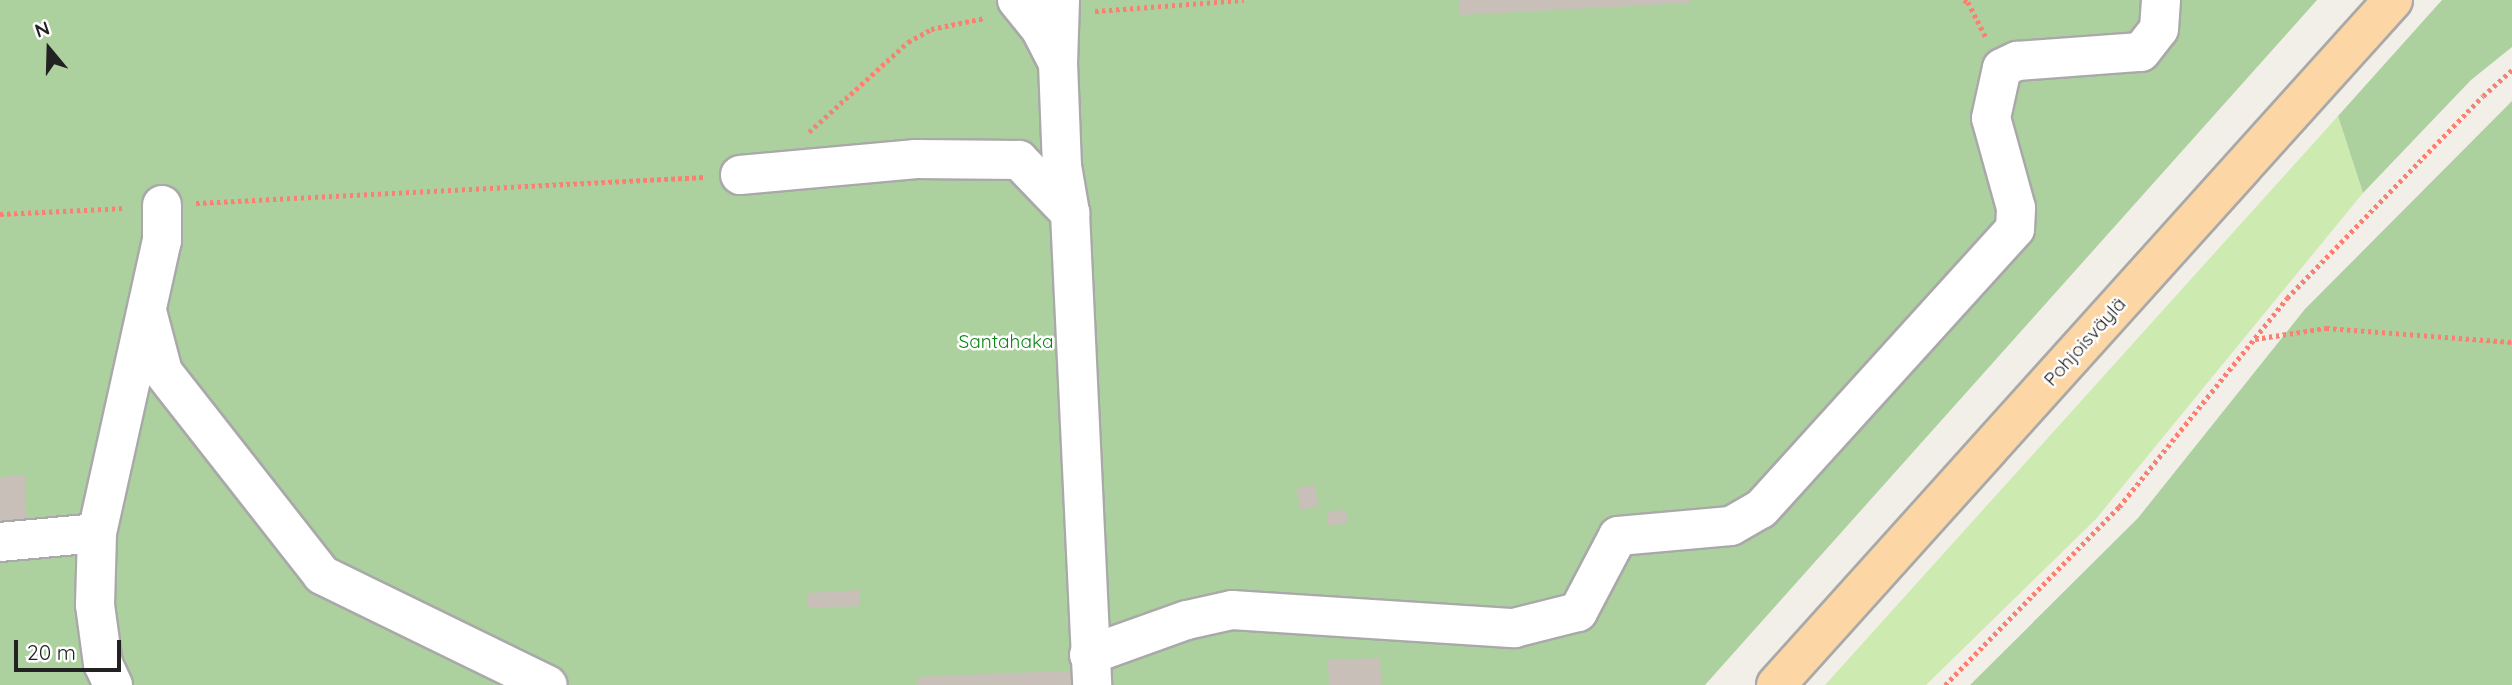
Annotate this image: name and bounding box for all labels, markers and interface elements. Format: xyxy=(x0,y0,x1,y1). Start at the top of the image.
north arrow xyxy=(14,14,84,84)
text: N xyxy=(32,16,53,43)
street label: Pohjoisväylä xyxy=(2039,293,2131,391)
park label: Santahaka xyxy=(958,331,1054,353)
scale bar xyxy=(18,626,124,670)
text: 20 m xyxy=(27,639,76,665)

